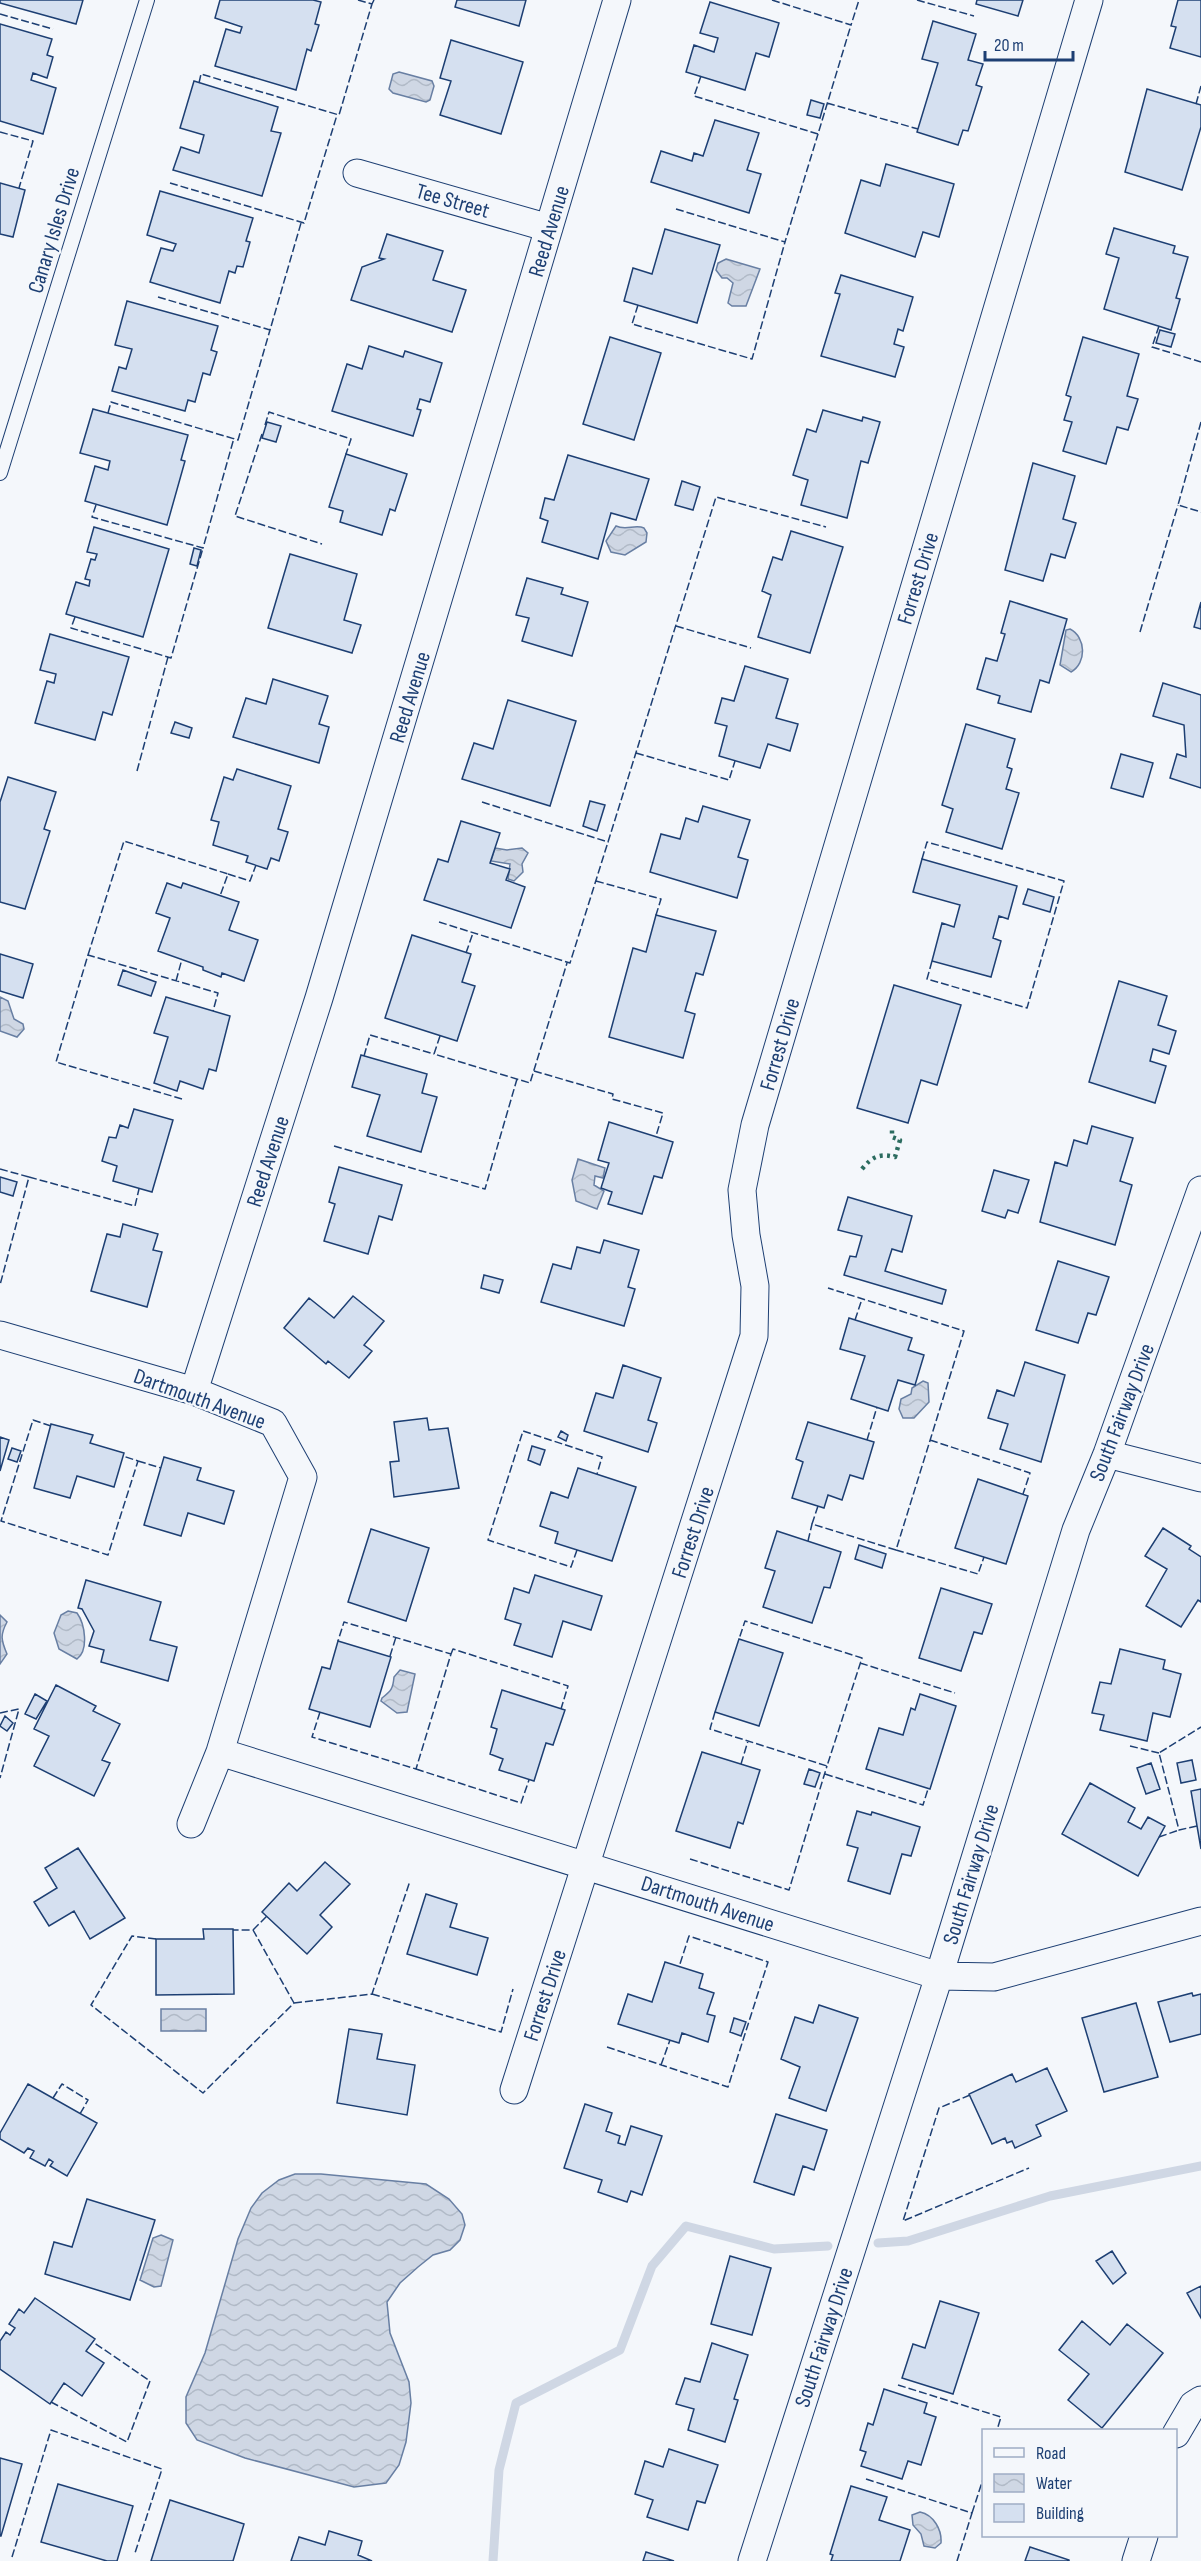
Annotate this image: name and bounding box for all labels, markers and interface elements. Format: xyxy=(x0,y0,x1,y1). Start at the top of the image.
scale bar xyxy=(985,24,1074,62)
text: 20 m xyxy=(994,35,1024,56)
street label: Canary Isles Drive xyxy=(22,164,86,297)
street label: Tee Street xyxy=(413,178,493,225)
street label: Reed Avenue xyxy=(523,183,576,280)
street label: Forrest Drive xyxy=(892,529,945,628)
street label: Reed Avenue xyxy=(384,649,437,746)
street label: Forrest Drive xyxy=(754,995,806,1094)
street label: Reed Avenue xyxy=(241,1113,296,1210)
street label: South Fairway Drive xyxy=(1084,1340,1161,1485)
street label: Dartmouth Avenue xyxy=(130,1363,269,1436)
street label: Forrest Drive xyxy=(666,1483,721,1582)
street label: South Fairway Drive xyxy=(937,1801,1006,1948)
street label: Dartmouth Avenue xyxy=(638,1870,777,1939)
street label: Forrest Drive xyxy=(518,1946,573,2045)
street label: South Fairway Drive xyxy=(789,2264,860,2411)
legend xyxy=(982,2429,1177,2537)
text: Road xyxy=(1036,2443,1066,2464)
text: Water xyxy=(1036,2473,1072,2494)
text: Building xyxy=(1036,2503,1084,2524)

